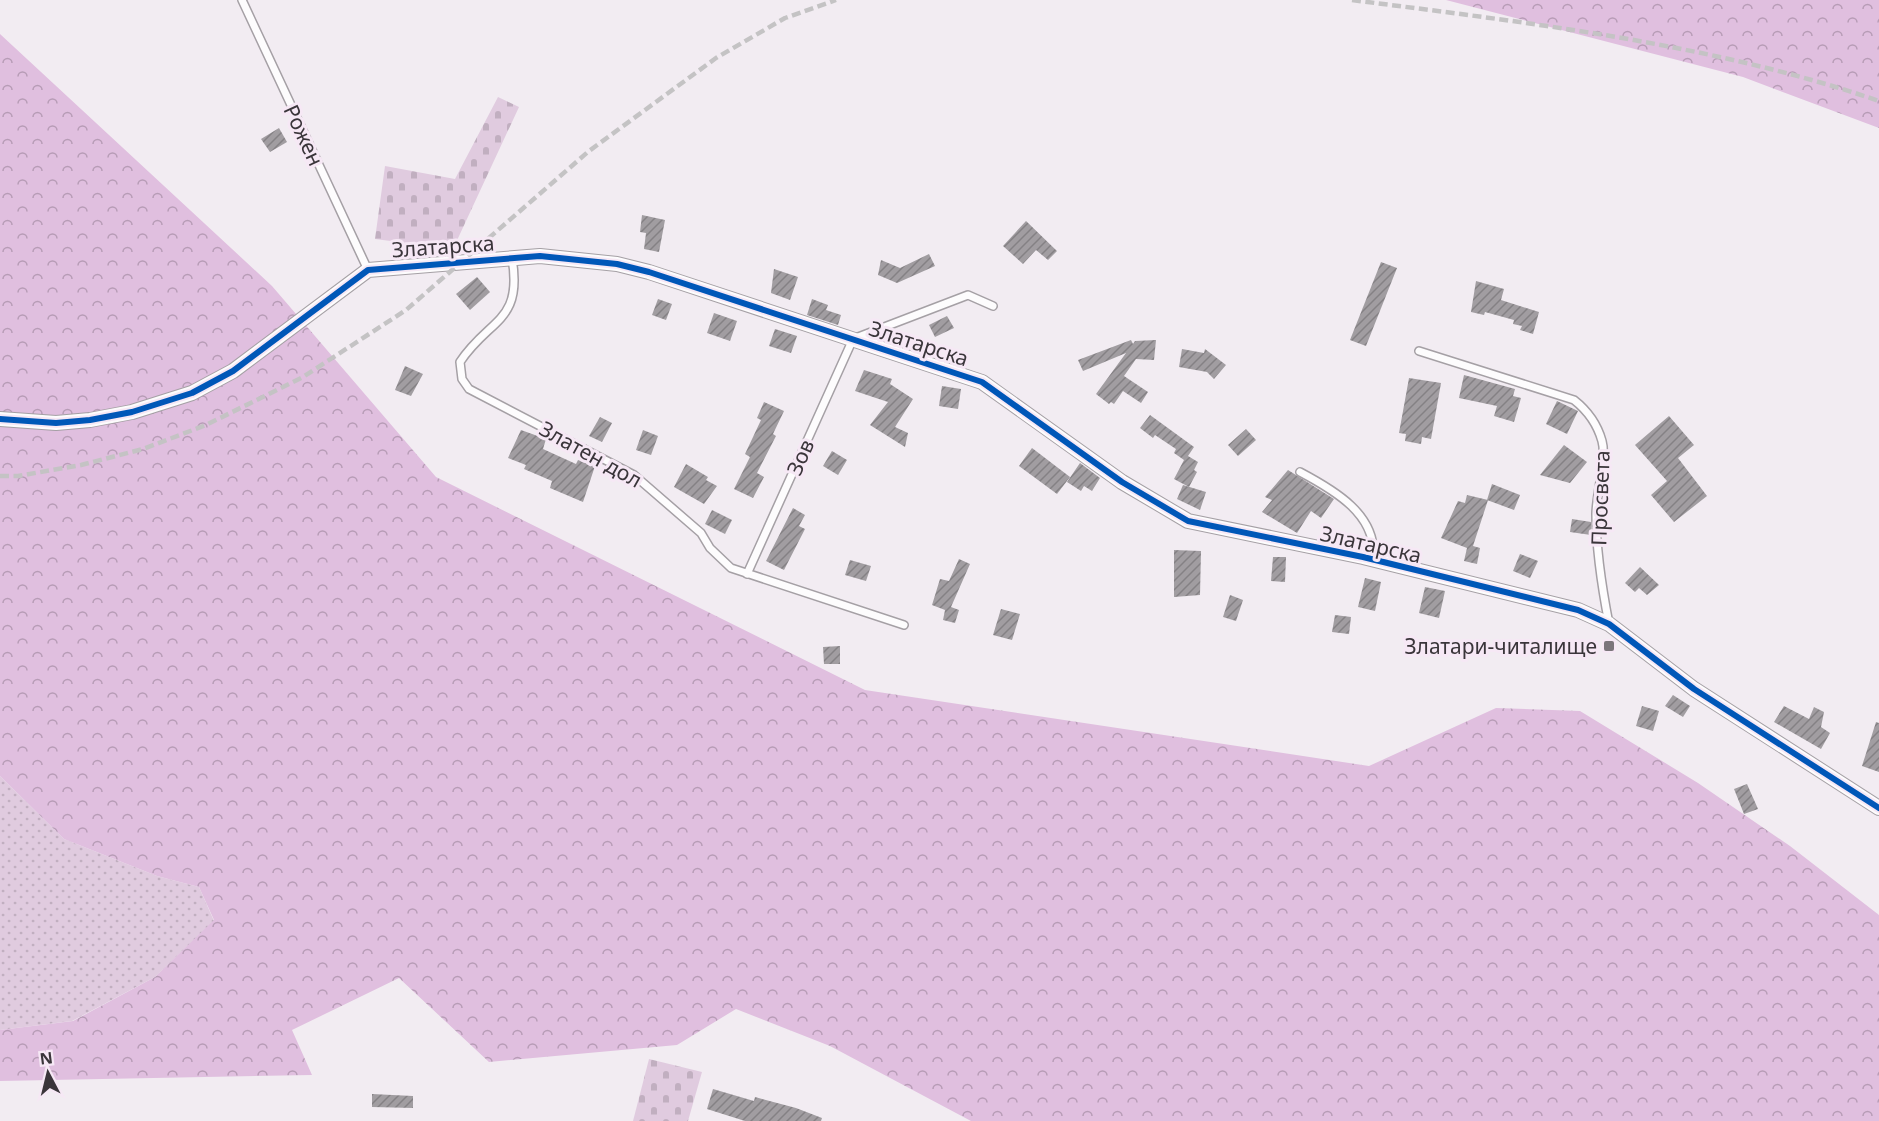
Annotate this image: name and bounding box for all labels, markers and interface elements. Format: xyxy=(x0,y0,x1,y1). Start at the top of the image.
street label: Рожен xyxy=(278,100,330,170)
street label: Златарска xyxy=(391,228,495,264)
street label: Златарска xyxy=(866,314,972,372)
street label: Златен дол xyxy=(535,414,647,494)
street label: Зов xyxy=(780,435,820,479)
street label: Просвета xyxy=(1584,450,1616,546)
street label: Златарска xyxy=(1318,519,1424,569)
place label: Златари-читалище xyxy=(1404,632,1597,660)
marker: Златари-читалище xyxy=(1602,639,1616,653)
north arrow xyxy=(18,1043,78,1103)
text: N xyxy=(38,1046,54,1070)

